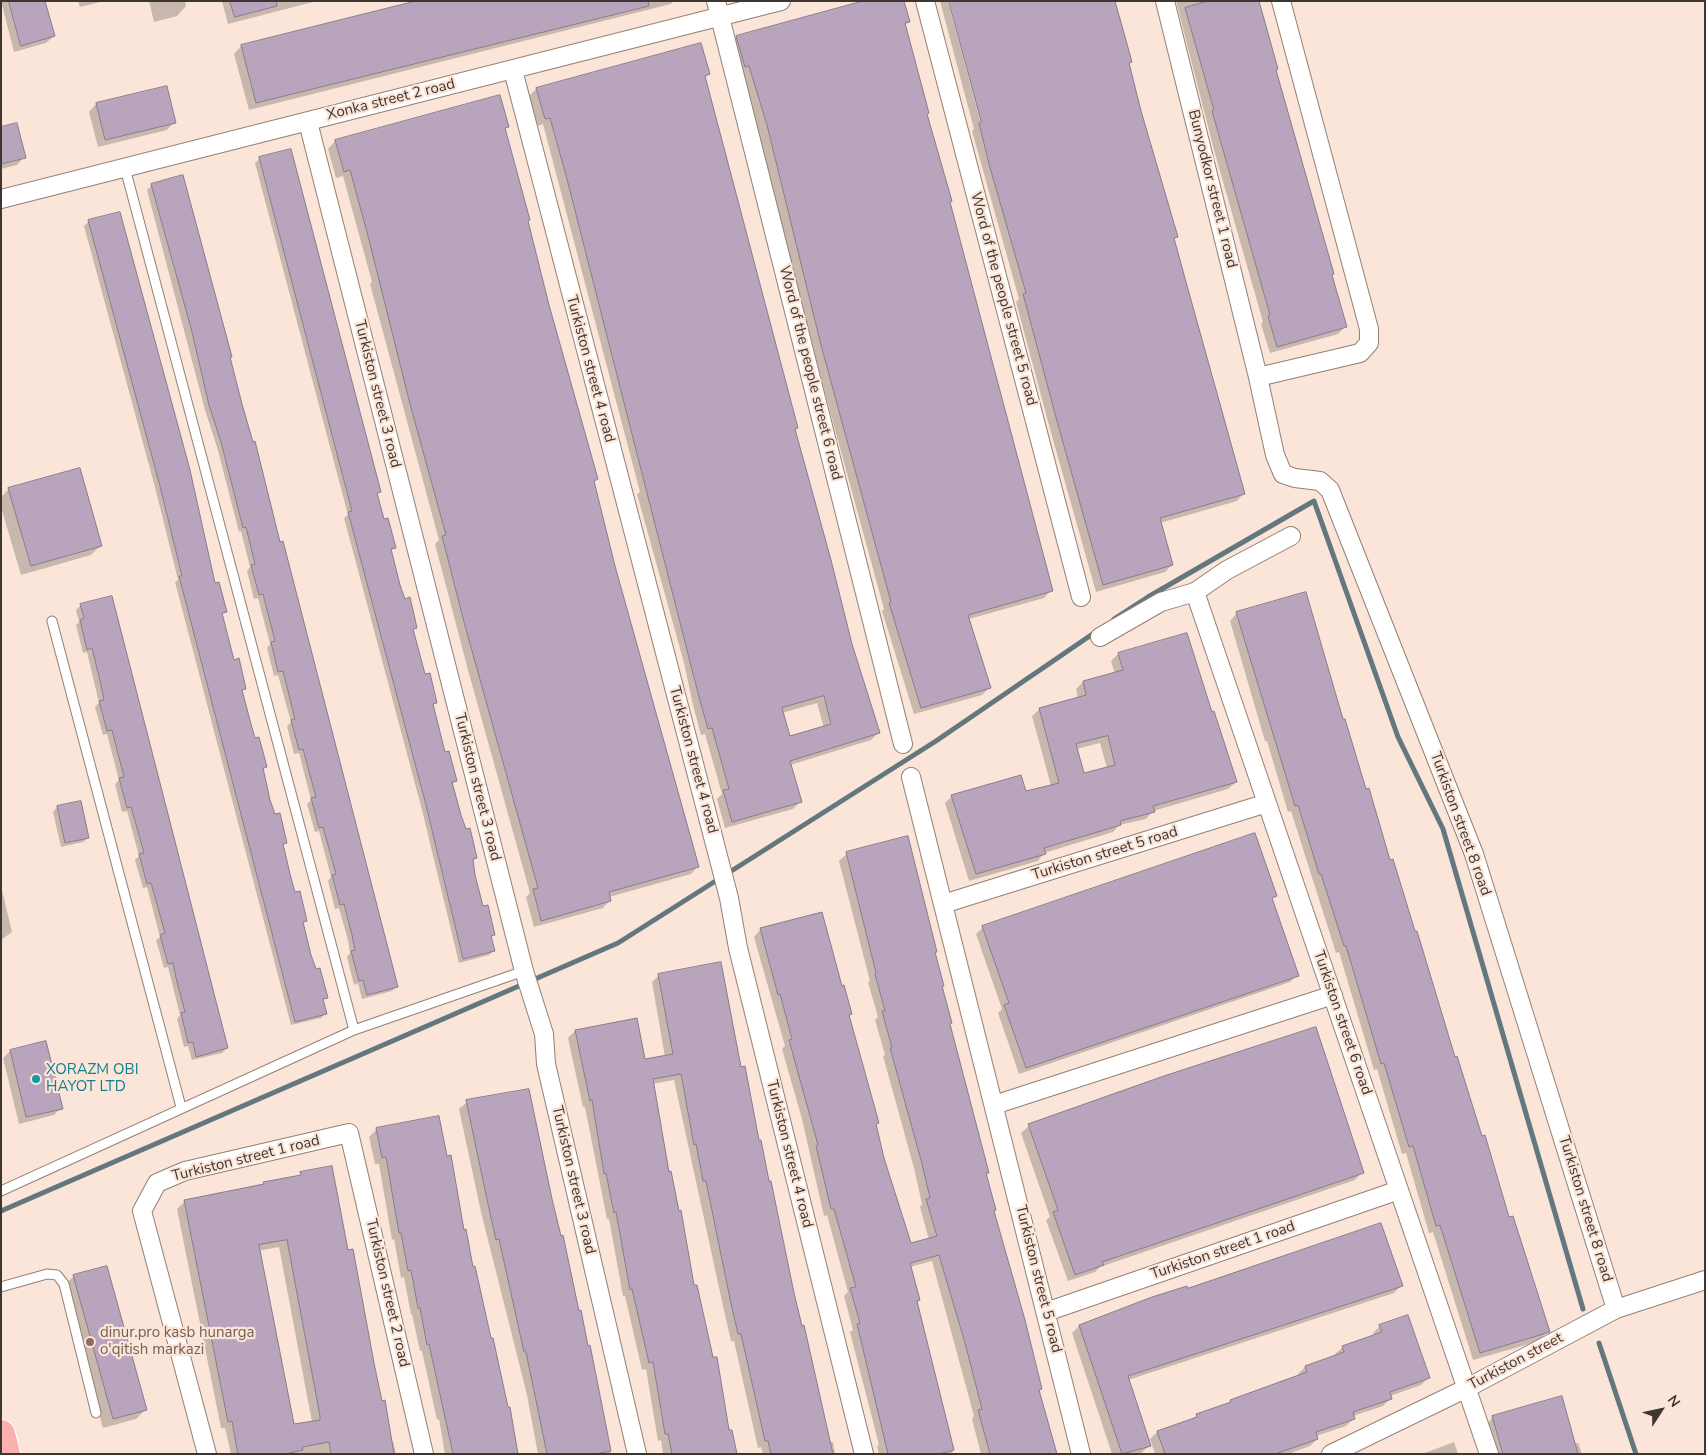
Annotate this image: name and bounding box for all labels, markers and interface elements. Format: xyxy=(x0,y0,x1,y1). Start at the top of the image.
street label: Xonka street 2 road xyxy=(325,75,457,125)
street label: Bunyodkor street 1 road xyxy=(1184,108,1240,270)
street label: Word of the people street 5 road xyxy=(966,190,1040,408)
street label: Word of the people street 6 road xyxy=(775,264,845,482)
street label: Turkiston street 4 road xyxy=(562,293,618,445)
street label: Turkiston street 3 road xyxy=(350,318,404,470)
street label: Turkiston street 4 road xyxy=(665,684,721,836)
street label: Turkiston street 3 road xyxy=(450,711,504,863)
street label: Turkiston street 8 road xyxy=(1426,750,1494,898)
street label: Turkiston street 5 road xyxy=(1030,823,1180,885)
street label: Turkiston street 6 road xyxy=(1309,948,1375,1098)
place label: XORAZM OBI HAYOT LTD xyxy=(46,1061,139,1096)
marker: XORAZM OBI HAYOT LTD xyxy=(30,1073,42,1085)
street label: Turkiston street 4 road xyxy=(762,1078,816,1230)
street label: Turkiston street 3 road xyxy=(547,1104,599,1256)
street label: Turkiston street 1 road xyxy=(170,1132,322,1186)
street label: Turkiston street 8 road xyxy=(1554,1134,1616,1284)
street label: Turkiston street 5 road xyxy=(1011,1203,1065,1355)
street label: Turkiston street 2 road xyxy=(361,1217,413,1369)
street label: Turkiston street 1 road xyxy=(1148,1218,1298,1284)
place label: dinur.pro kasb hunarga o'qitish markazi xyxy=(100,1324,254,1359)
street label: Turkiston street xyxy=(1466,1329,1566,1395)
marker: dinur.pro kasb hunarga o'qitish markazi xyxy=(84,1336,96,1348)
north arrow xyxy=(1636,1385,1686,1435)
text: N xyxy=(1663,1391,1684,1411)

